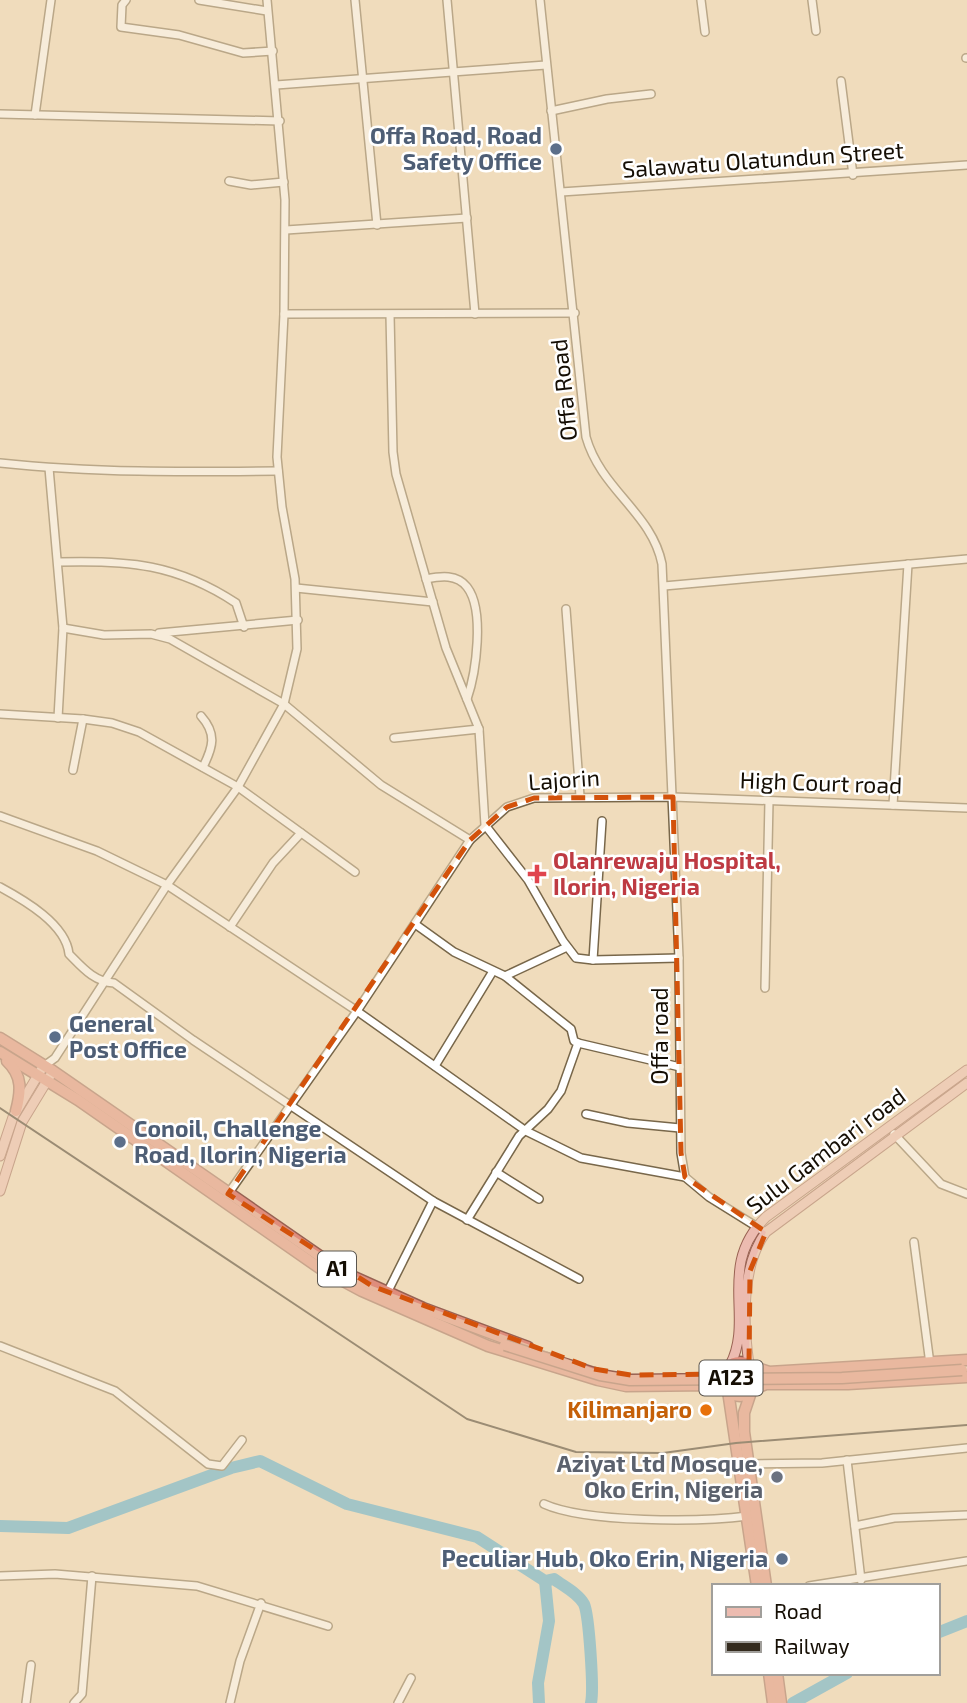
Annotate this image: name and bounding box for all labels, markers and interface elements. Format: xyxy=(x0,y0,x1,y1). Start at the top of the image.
place label: Offa Road, Road Safety Office xyxy=(370,121,542,175)
street label: Salawatu Olatundun Street xyxy=(621,135,905,183)
marker: Offa Road, Road Safety Office xyxy=(548,141,564,157)
street label: Offa Road xyxy=(544,338,582,443)
street label: Lajorin xyxy=(527,763,601,795)
street label: High Court road xyxy=(739,765,903,799)
place label: Olanrewaju Hospital, Ilorin, Nigeria xyxy=(553,846,781,900)
marker: Olanrewaju Hospital, Ilorin, Nigeria xyxy=(527,864,547,884)
street label: Offa road xyxy=(645,987,673,1085)
place label: General Post Office xyxy=(69,1009,187,1063)
marker: General Post Office xyxy=(47,1029,63,1045)
street label: Sulu Gambari road xyxy=(740,1081,910,1219)
place label: Conoil, Challenge Road, Ilorin, Nigeria xyxy=(134,1114,347,1168)
marker: Conoil, Challenge Road, Ilorin, Nigeria xyxy=(112,1134,128,1150)
road number: A1 xyxy=(318,1252,356,1286)
road number: A123 xyxy=(700,1360,762,1396)
place label: Kilimanjaro xyxy=(567,1395,692,1423)
marker: Kilimanjaro xyxy=(698,1402,714,1418)
place label: Aziyat Ltd Mosque, Oko Erin, Nigeria xyxy=(557,1449,763,1503)
marker: Aziyat Ltd Mosque, Oko Erin, Nigeria xyxy=(769,1469,785,1485)
place label: Peculiar Hub, Oko Erin, Nigeria xyxy=(441,1544,768,1572)
marker: Peculiar Hub, Oko Erin, Nigeria xyxy=(774,1551,790,1567)
legend xyxy=(712,1584,939,1675)
text: Road xyxy=(774,1598,822,1623)
text: Railway xyxy=(774,1633,850,1658)

